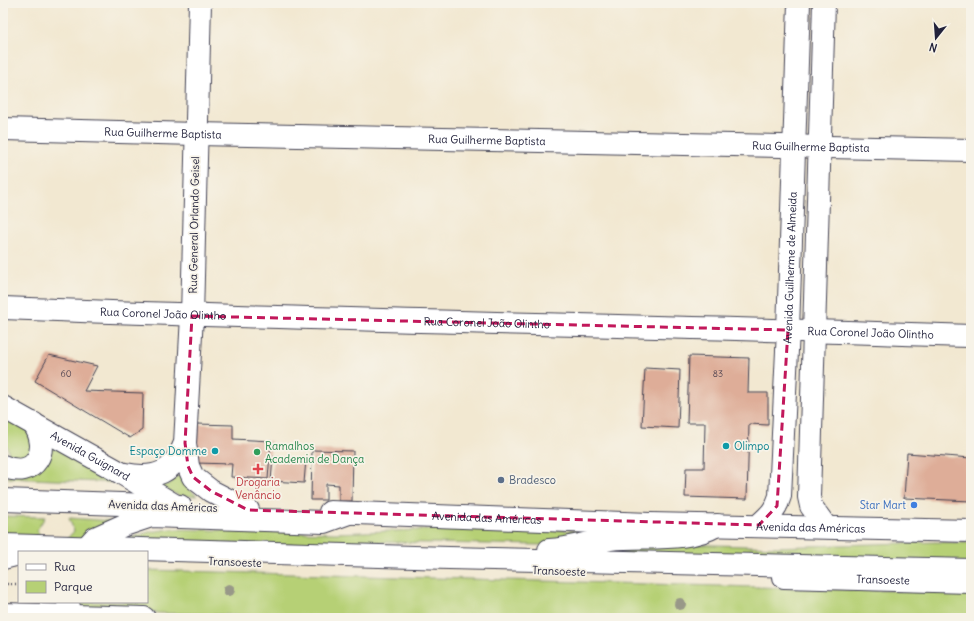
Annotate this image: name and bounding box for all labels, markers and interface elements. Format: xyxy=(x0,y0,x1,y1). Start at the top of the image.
north arrow xyxy=(916,18,956,58)
text: N xyxy=(927,40,939,55)
street label: Rua Guilherme Baptista xyxy=(104,125,222,142)
street label: Rua Guilherme Baptista xyxy=(428,132,546,148)
street label: Rua Guilherme Baptista xyxy=(752,138,870,155)
street label: Rua General Orlando Geisel xyxy=(186,156,202,294)
street label: Avenida Guilherme de Almeida xyxy=(780,191,800,344)
street label: Rua Coronel João Olintho xyxy=(100,305,226,323)
street label: Rua Coronel João Olintho xyxy=(423,314,550,331)
street label: Rua Coronel João Olintho xyxy=(807,324,934,342)
house number: 60 xyxy=(60,368,72,379)
house number: 83 xyxy=(713,368,723,379)
street label: Avenida Guignard xyxy=(48,428,133,484)
place label: Ramalhos Academia de Dança xyxy=(265,439,364,466)
place label: Olimpo xyxy=(734,439,770,453)
marker: Olimpo xyxy=(721,441,731,451)
place label: Espaço Domme xyxy=(130,444,207,458)
marker: Espaço Domme xyxy=(210,446,220,456)
marker: Ramalhos Academia de Dança xyxy=(252,447,262,457)
marker: Drogaria Venâncio xyxy=(253,464,263,474)
place label: Bradesco xyxy=(509,473,556,487)
place label: Drogaria Venâncio xyxy=(235,475,281,502)
marker: Bradesco xyxy=(496,475,506,485)
street label: Avenida das Américas xyxy=(108,497,218,515)
place label: Star Mart xyxy=(860,498,906,512)
marker: Star Mart xyxy=(909,500,919,510)
street label: Avenida das Américas xyxy=(432,509,542,527)
street label: Avenida das Américas xyxy=(756,519,866,536)
legend xyxy=(18,551,148,603)
street label: Transoeste xyxy=(208,554,262,570)
text: Rua xyxy=(54,559,76,574)
street label: Transoeste xyxy=(532,563,586,579)
street label: Transoeste xyxy=(856,572,910,587)
text: Parque xyxy=(54,579,93,594)

